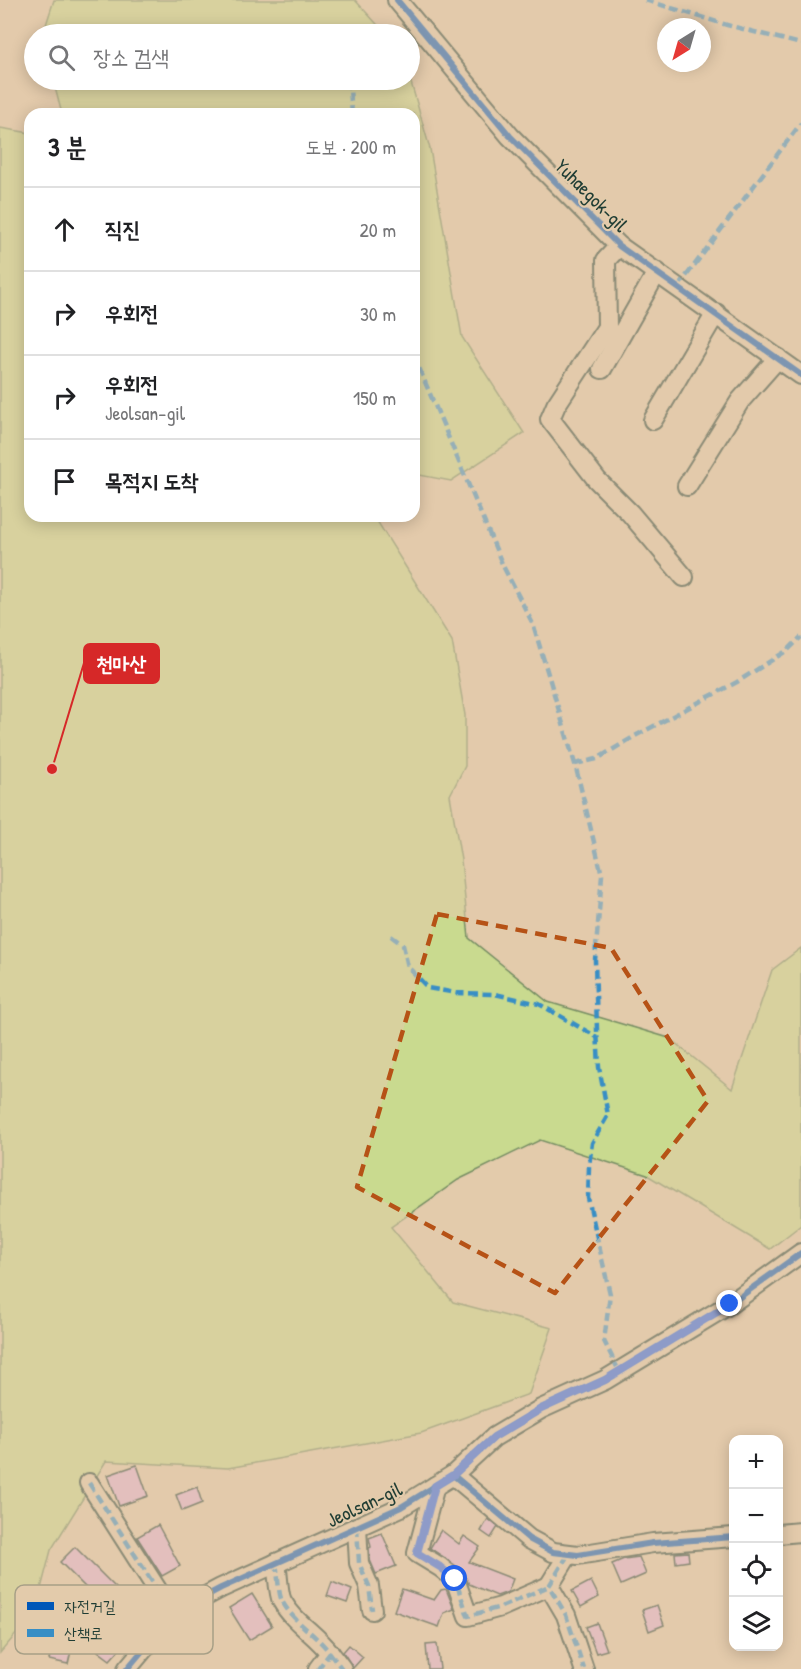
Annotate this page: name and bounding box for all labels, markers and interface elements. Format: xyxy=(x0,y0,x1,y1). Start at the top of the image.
north arrow xyxy=(657,18,711,72)
search box xyxy=(24,24,420,90)
icon: search xyxy=(45,41,78,74)
text: 장소 검색 xyxy=(93,42,169,72)
text: 3 분 xyxy=(48,129,87,164)
text: 도보 · 200 m xyxy=(305,133,396,160)
street label: Yuhaegok-gil xyxy=(550,153,635,238)
icon: ahead xyxy=(48,213,81,246)
text: 직진 xyxy=(105,214,140,244)
text: 20 m xyxy=(359,216,396,243)
icon: right xyxy=(48,297,81,330)
text: 우회전 xyxy=(105,298,158,328)
text: 30 m xyxy=(360,300,396,327)
text: 우회전 xyxy=(105,369,158,399)
icon: right xyxy=(48,381,81,414)
text: 150 m xyxy=(353,384,396,411)
text: Jeolsan-gil xyxy=(105,399,185,426)
icon: arrive xyxy=(48,465,81,498)
text: 목적지 도착 xyxy=(105,466,199,496)
callout: 천마산 xyxy=(84,644,159,683)
text: 천마산 xyxy=(96,649,146,678)
route end xyxy=(716,1290,742,1316)
map controls xyxy=(729,1435,783,1651)
button: + xyxy=(729,1435,783,1489)
street label: Jeolsan-gil xyxy=(322,1475,407,1533)
button: − xyxy=(729,1489,783,1543)
button: locate xyxy=(729,1543,783,1597)
route start xyxy=(441,1565,467,1591)
legend xyxy=(15,1585,213,1654)
text: 자전거길 xyxy=(64,1595,116,1617)
button: layers xyxy=(729,1597,783,1651)
text: 산책로 xyxy=(64,1622,103,1644)

